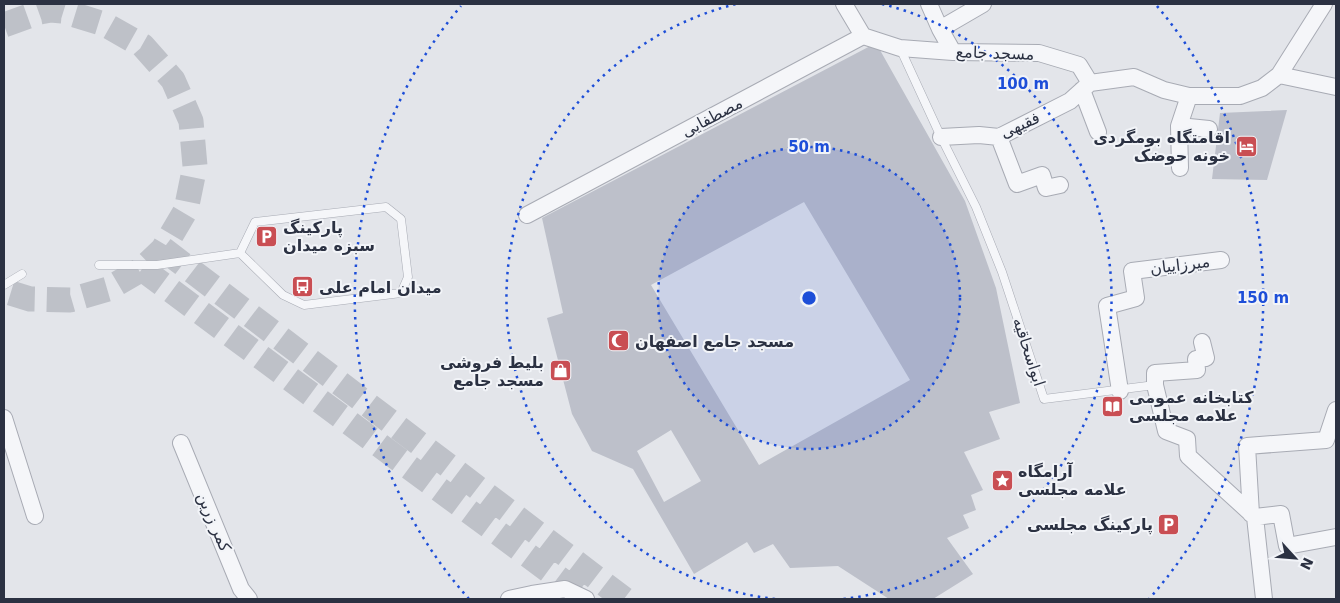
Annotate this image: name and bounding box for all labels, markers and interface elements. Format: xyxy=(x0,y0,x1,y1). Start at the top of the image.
street label: مسجد جامع xyxy=(955,42,1035,65)
text: 100 m xyxy=(997,75,1049,93)
street label: مصطفایی xyxy=(678,93,746,141)
street label: فقیهی xyxy=(997,108,1043,143)
place label: اقامتگاه بومگردی خونه حوضک xyxy=(1093,128,1230,165)
hotel icon: اقامتگاه بومگردی خونه حوضک xyxy=(1234,134,1258,158)
text: 50 m xyxy=(788,138,830,156)
place label: پارکینگ سبزه میدان xyxy=(283,218,375,255)
parking icon: پارکینگ سبزه میدان xyxy=(255,224,279,248)
street label: میرزاییان xyxy=(1149,252,1211,279)
bus stop icon: میدان امام علی xyxy=(291,275,315,299)
place label: میدان امام علی xyxy=(319,278,442,297)
centre of rings xyxy=(800,289,818,307)
text: 150 m xyxy=(1237,289,1289,307)
street label: ابواسحاقیه xyxy=(1008,315,1049,389)
mosque icon: مسجد جامع اصفهان xyxy=(607,329,631,353)
place label: مسجد جامع اصفهان xyxy=(635,332,794,351)
place label: بلیط فروشی مسجد جامع xyxy=(440,353,544,390)
shop icon: بلیط فروشی مسجد جامع xyxy=(548,359,572,383)
place label: کتابخانه عمومی علامه مجلسی xyxy=(1129,388,1254,425)
library icon: کتابخانه عمومی علامه مجلسی xyxy=(1101,394,1125,418)
place label: آرامگاه علامه مجلسی xyxy=(1018,461,1127,499)
place icon: آرامگاه علامه مجلسی xyxy=(990,468,1014,492)
street label: کمر زرین xyxy=(192,489,235,555)
parking icon: پارکینگ مجلسی xyxy=(1157,512,1181,536)
place label: پارکینگ مجلسی xyxy=(1027,515,1153,535)
north arrow xyxy=(1270,533,1320,583)
text: N xyxy=(1297,555,1316,572)

